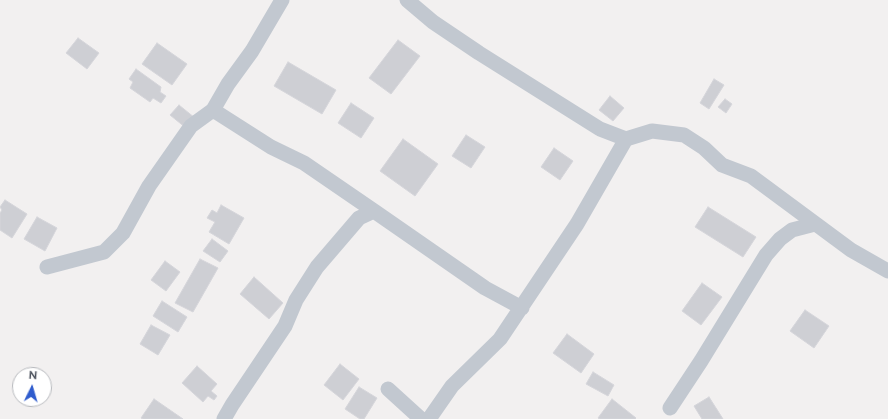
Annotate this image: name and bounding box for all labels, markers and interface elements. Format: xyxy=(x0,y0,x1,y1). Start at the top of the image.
north arrow xyxy=(12,367,52,407)
text: N xyxy=(28,369,38,382)

